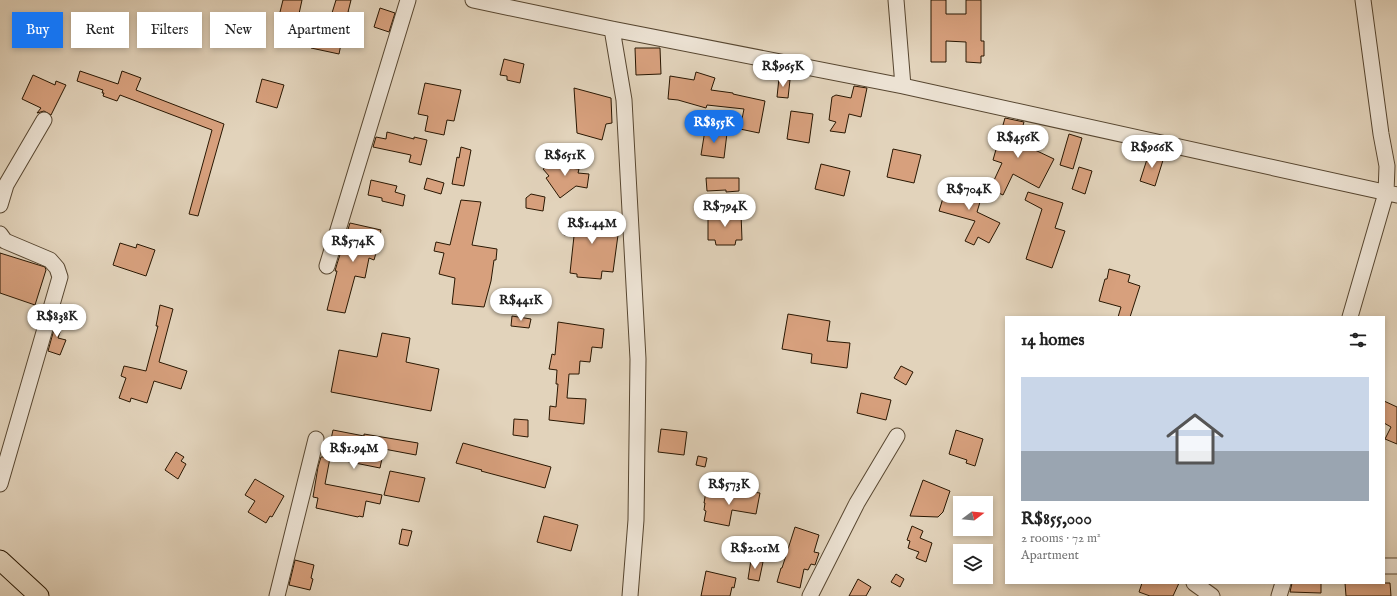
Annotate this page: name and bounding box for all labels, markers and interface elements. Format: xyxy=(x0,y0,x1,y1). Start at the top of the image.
chip: Buy xyxy=(12,12,63,48)
chip: Rent xyxy=(71,12,129,48)
chip: Filters xyxy=(137,12,202,48)
chip: New xyxy=(210,12,266,48)
chip: Apartment xyxy=(274,12,364,48)
pin: R$965K xyxy=(750,54,816,88)
text: R$965K xyxy=(762,58,804,75)
pin: R$855K xyxy=(681,110,747,144)
text: R$855K xyxy=(694,114,734,131)
pin: R$456K xyxy=(985,125,1051,159)
text: R$456K xyxy=(997,129,1039,146)
pin: R$966K xyxy=(1119,135,1185,169)
text: R$966K xyxy=(1130,139,1174,156)
pin: R$651K xyxy=(532,143,598,177)
text: R$651K xyxy=(544,147,586,164)
pin: R$704K xyxy=(936,177,1002,211)
text: R$704K xyxy=(946,181,992,198)
pin: R$794K xyxy=(692,194,758,228)
text: R$794K xyxy=(703,198,747,215)
pin: R$1.44M xyxy=(555,211,629,245)
text: R$1.44M xyxy=(567,215,617,232)
pin: R$574K xyxy=(320,229,386,263)
text: R$574K xyxy=(331,233,375,250)
pin: R$441K xyxy=(488,288,554,322)
text: R$441K xyxy=(499,292,543,309)
pin: R$838K xyxy=(24,304,90,338)
text: R$838K xyxy=(36,308,78,325)
icon: filters xyxy=(1347,329,1369,351)
text: 14 homes xyxy=(1021,330,1084,351)
icon: home xyxy=(1159,403,1231,475)
pin: R$1.94M xyxy=(317,436,391,470)
text: R$1.94M xyxy=(330,440,378,457)
pin: R$573K xyxy=(696,472,762,506)
text: R$573K xyxy=(708,476,750,493)
north arrow xyxy=(953,496,993,536)
map controls xyxy=(953,496,993,584)
text: R$855,000 xyxy=(1021,509,1092,530)
text: 2 rooms · 72 m² xyxy=(1021,530,1101,547)
pin: R$2.01M xyxy=(718,536,792,570)
text: R$2.01M xyxy=(730,540,780,557)
button: layers xyxy=(953,544,993,584)
text: Apartment xyxy=(1021,547,1079,564)

